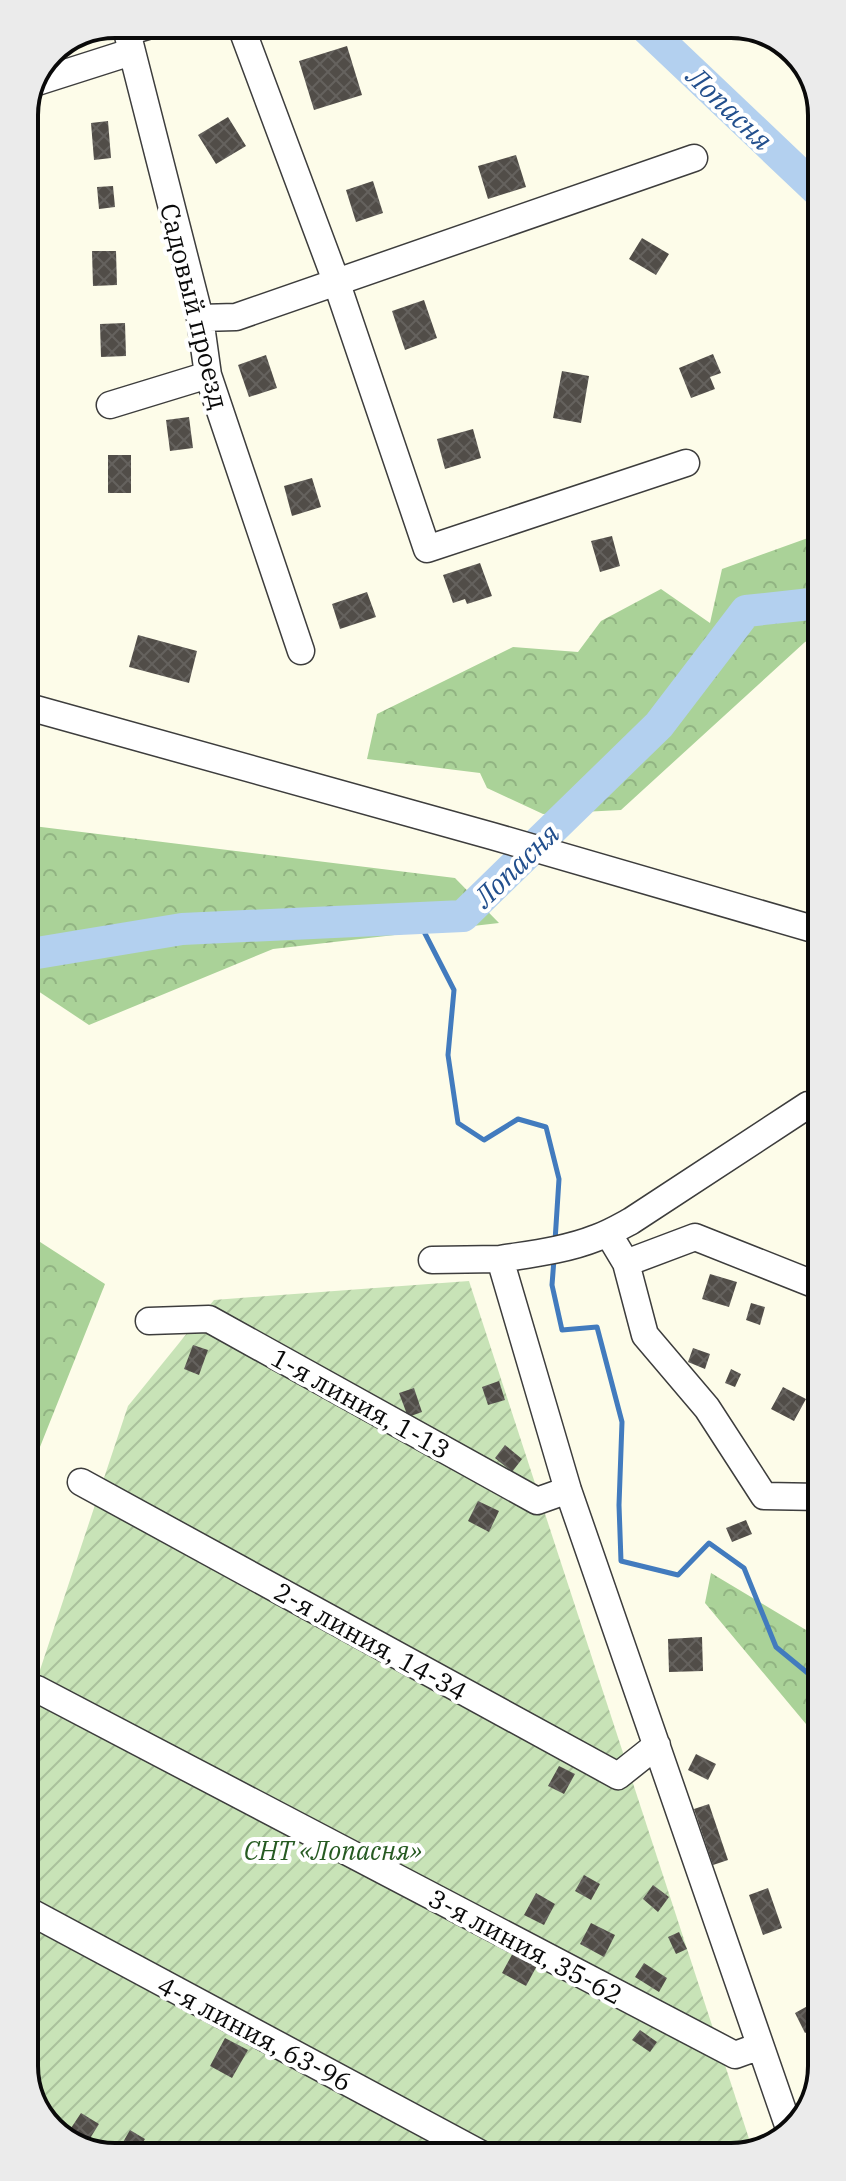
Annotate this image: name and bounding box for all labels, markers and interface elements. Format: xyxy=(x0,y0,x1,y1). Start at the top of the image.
water label: Лопасня xyxy=(678,57,781,158)
street label: Садовый проезд xyxy=(153,200,237,412)
water label: Лопасня xyxy=(464,815,567,916)
street label: 1-я линия, 1-13 xyxy=(266,1340,456,1466)
street label: 2-я линия, 14-34 xyxy=(269,1574,473,1708)
park label: СНТ «Лопасня» xyxy=(244,1833,422,1867)
street label: 3-я линия, 35-62 xyxy=(423,1881,629,2011)
street label: 4-я линия, 63-96 xyxy=(152,1968,358,2098)

